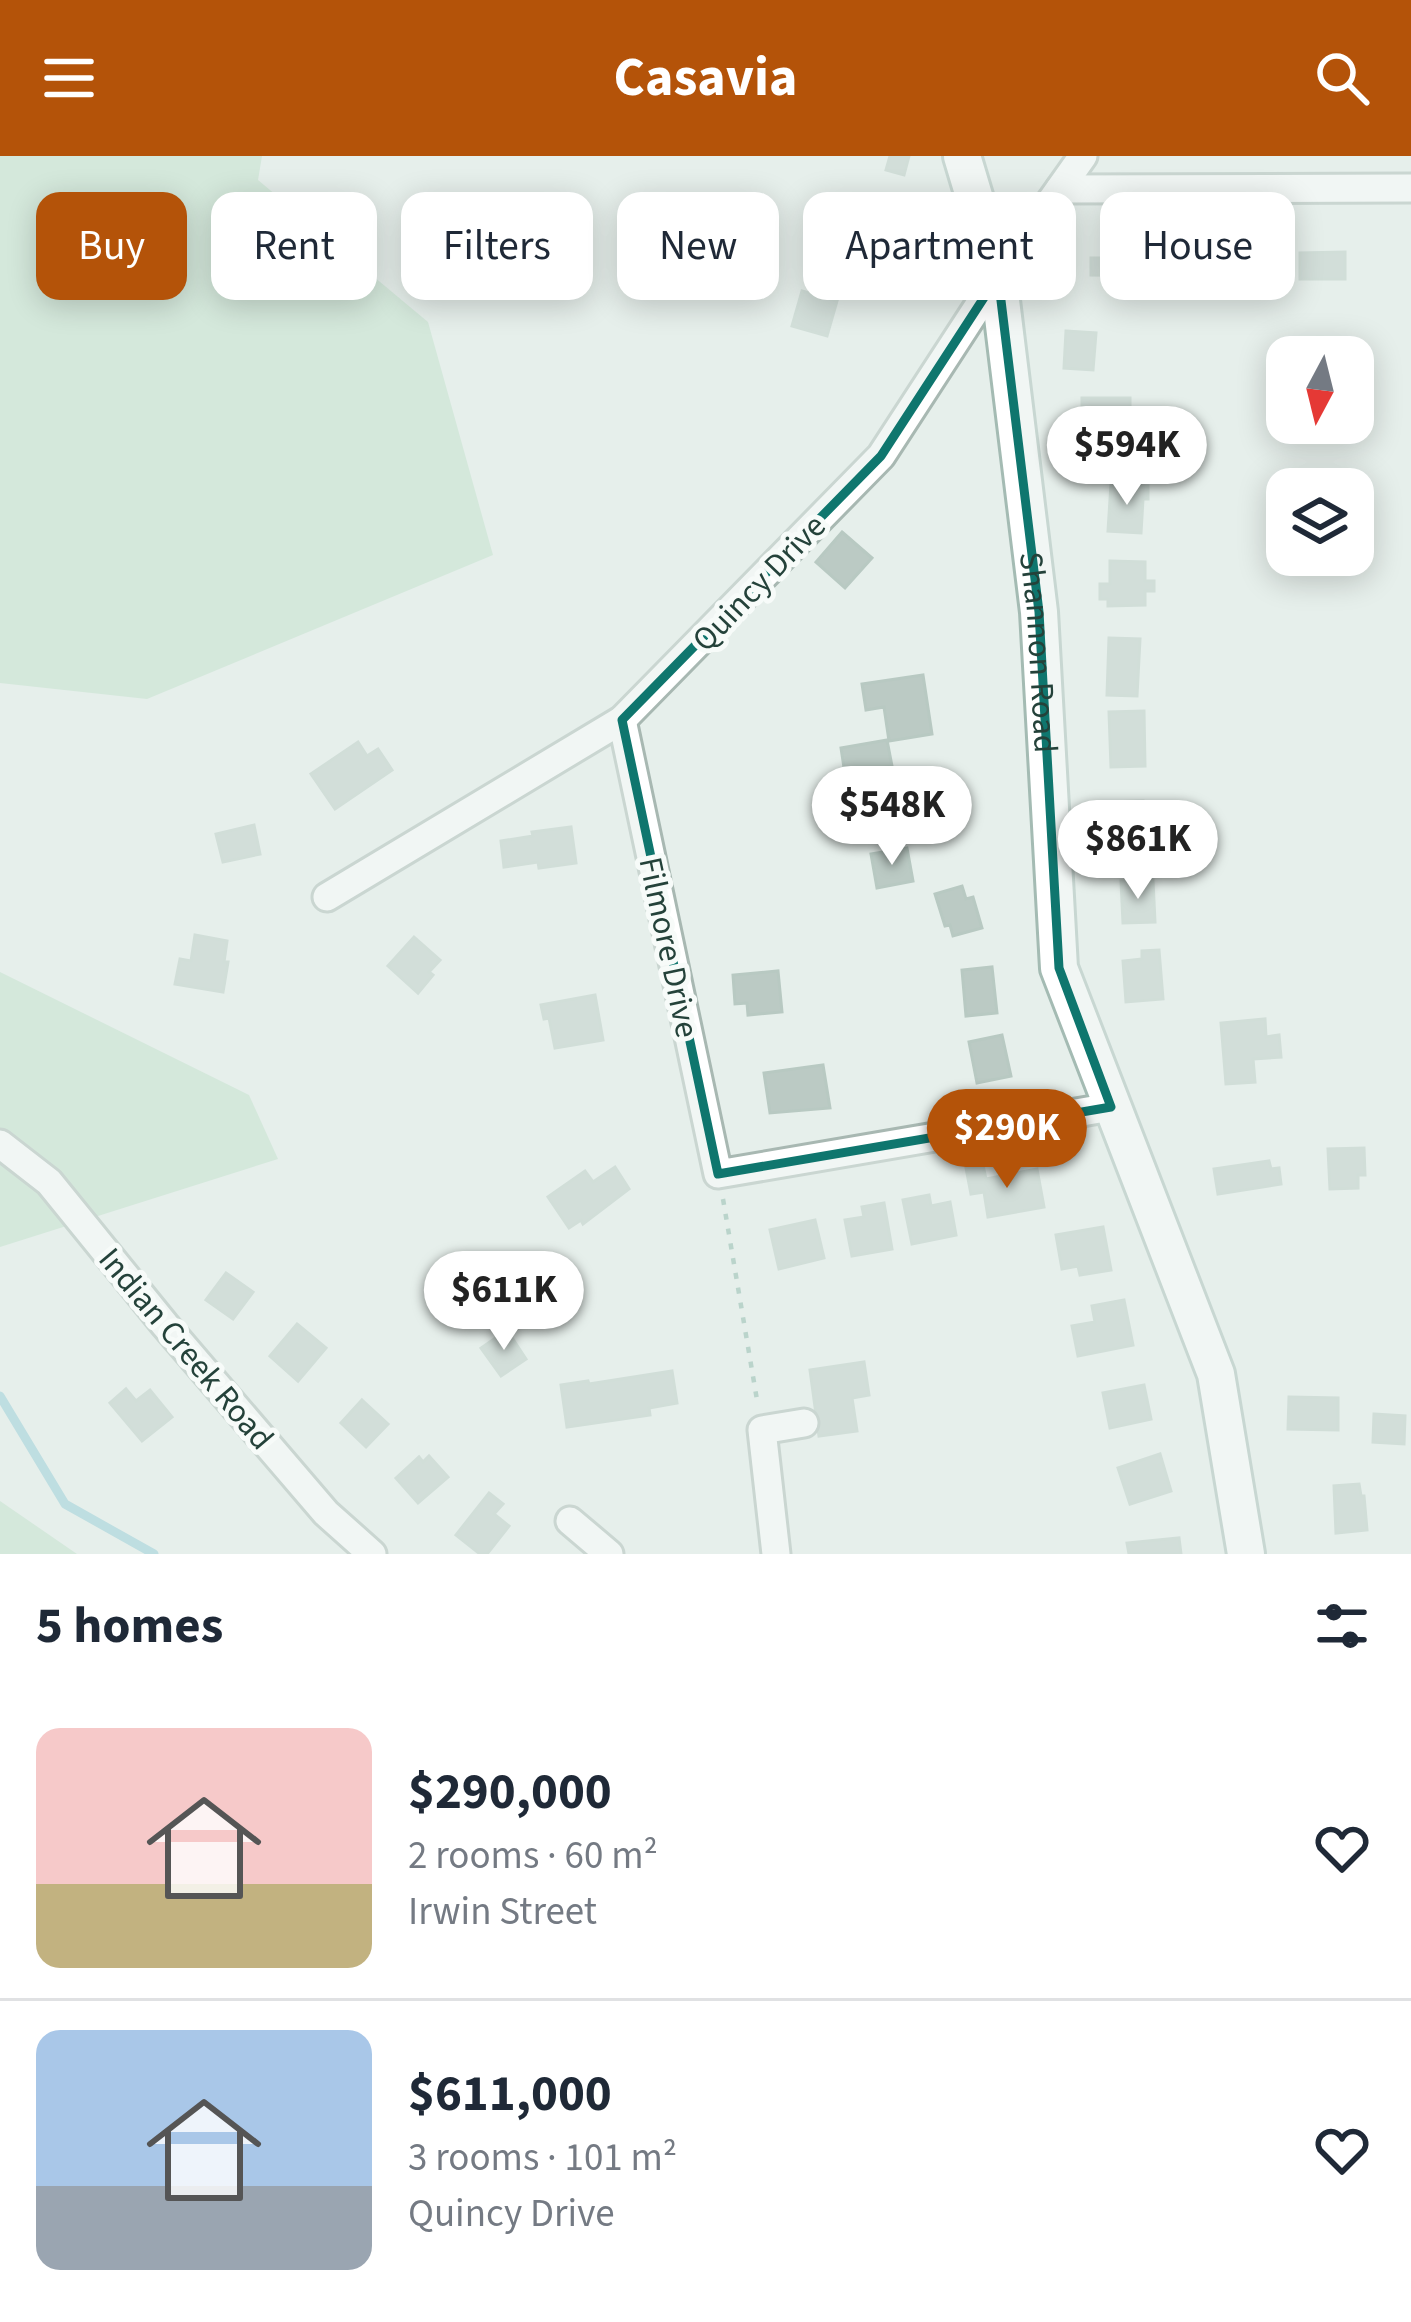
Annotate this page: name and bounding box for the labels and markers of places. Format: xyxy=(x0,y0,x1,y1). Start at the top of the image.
pin: $594K xyxy=(1043,406,1211,508)
pin: $548K xyxy=(808,766,976,868)
pin: $861K xyxy=(1054,800,1222,902)
pin: $290K xyxy=(923,1089,1091,1191)
pin: $611K xyxy=(420,1251,588,1353)

